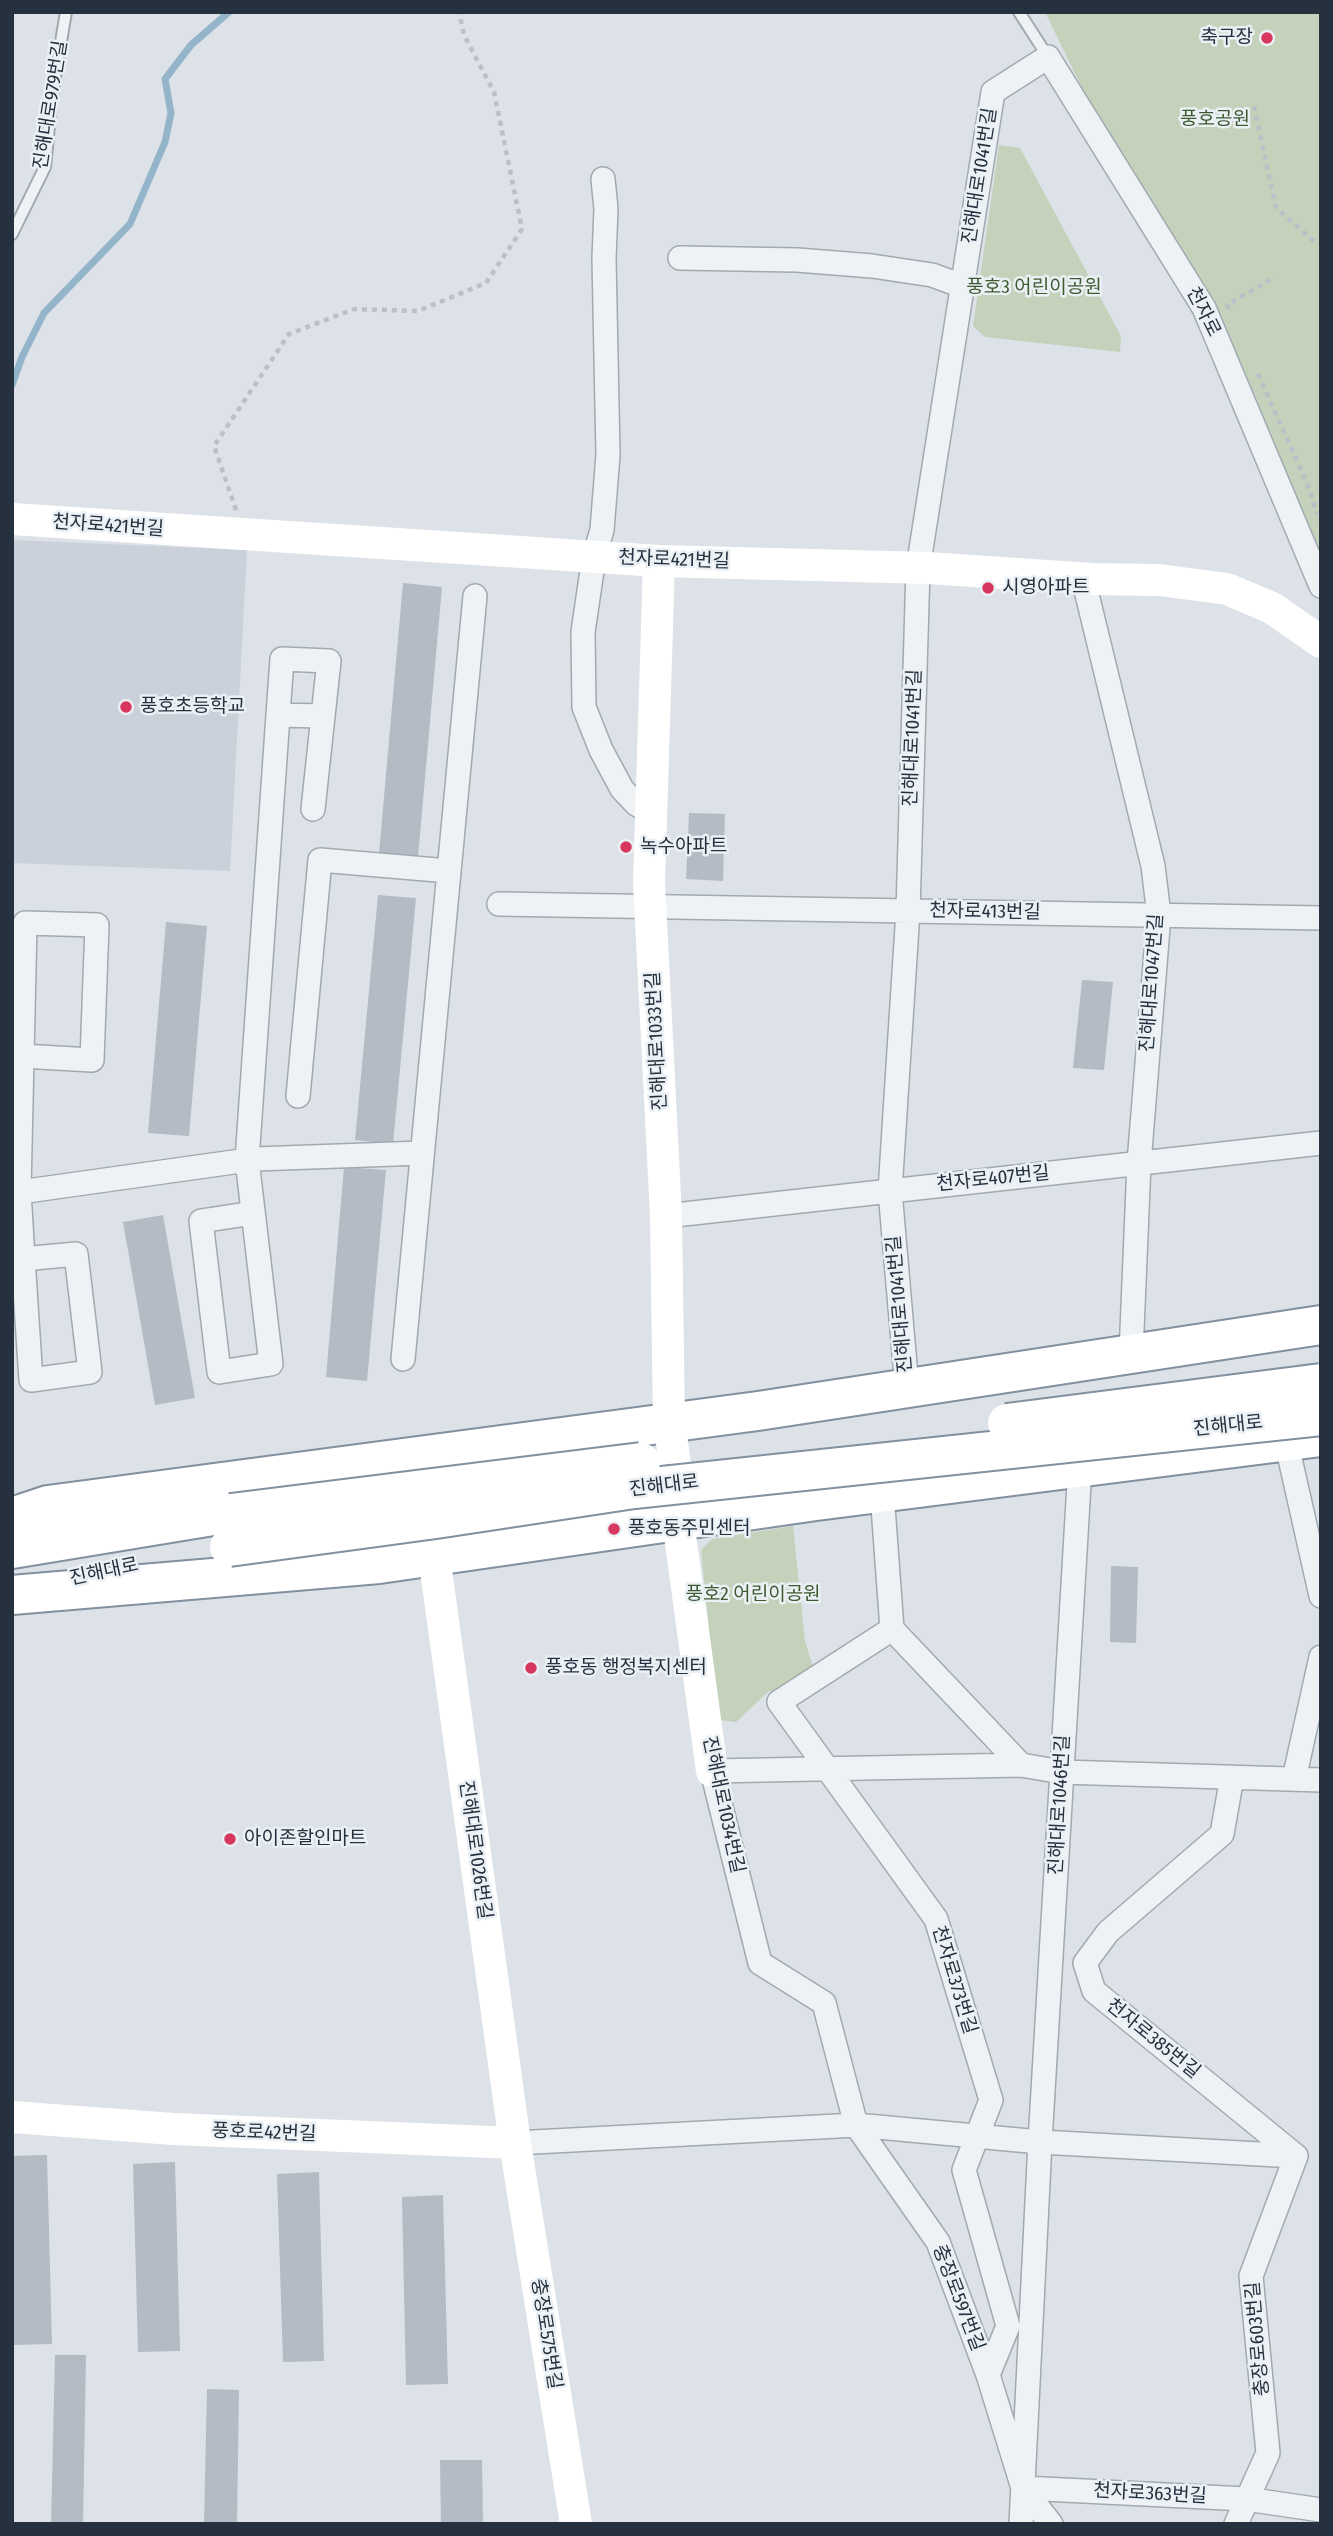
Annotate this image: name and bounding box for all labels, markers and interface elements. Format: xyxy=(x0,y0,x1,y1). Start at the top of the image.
place label: 축구장 xyxy=(1201,27,1253,49)
marker: 축구장 xyxy=(1259,30,1275,46)
street label: 진해대로979번길 xyxy=(30,39,72,171)
street label: 진해대로1041번길 xyxy=(958,106,1002,246)
park label: 풍호공원 xyxy=(1180,109,1250,131)
park label: 풍호3 어린이공원 xyxy=(966,277,1102,299)
street label: 천자로 xyxy=(1181,283,1225,341)
street label: 천자로421번길 xyxy=(51,511,165,541)
street label: 천자로421번길 xyxy=(618,547,730,573)
place label: 시영아파트 xyxy=(1002,577,1089,599)
marker: 시영아파트 xyxy=(980,580,996,596)
street label: 진해대로1041번길 xyxy=(899,669,927,807)
place label: 풍호초등학교 xyxy=(140,696,245,718)
marker: 풍호초등학교 xyxy=(118,699,134,715)
place label: 녹수아파트 xyxy=(640,836,727,858)
marker: 녹수아파트 xyxy=(618,839,634,855)
street label: 천자로413번길 xyxy=(929,900,1041,924)
street label: 진해대로1047번길 xyxy=(1136,913,1168,1053)
street label: 진해대로1033번길 xyxy=(642,971,672,1111)
street label: 천자로407번길 xyxy=(935,1162,1051,1196)
street label: 진해대로1041번길 xyxy=(883,1234,917,1374)
street label: 진해대로 xyxy=(1192,1411,1264,1441)
street label: 진해대로 xyxy=(628,1470,700,1502)
place label: 풍호동주민센터 xyxy=(628,1518,750,1540)
marker: 풍호동주민센터 xyxy=(606,1521,622,1537)
street label: 진해대로 xyxy=(67,1554,141,1590)
park label: 풍호2 어린이공원 xyxy=(685,1584,821,1606)
place label: 풍호동 행정복지센터 xyxy=(545,1657,707,1679)
marker: 풍호동 행정복지센터 xyxy=(523,1660,539,1676)
street label: 진해대로1034번길 xyxy=(697,1734,749,1876)
street label: 진해대로1046번길 xyxy=(1045,1734,1075,1876)
street label: 진해대로1026번길 xyxy=(454,1779,496,1921)
place label: 아이존할인마트 xyxy=(244,1828,366,1850)
marker: 아이존할인마트 xyxy=(222,1831,238,1847)
street label: 천자로373번길 xyxy=(927,1923,981,2037)
street label: 천자로385번길 xyxy=(1101,1994,1205,2084)
street label: 풍호로42번길 xyxy=(211,2120,317,2146)
street label: 충장로597번길 xyxy=(927,2241,989,2355)
street label: 충장로575번길 xyxy=(526,2277,566,2391)
street label: 충장로603번길 xyxy=(1242,2281,1274,2397)
street label: 천자로363번길 xyxy=(1093,2480,1207,2508)

